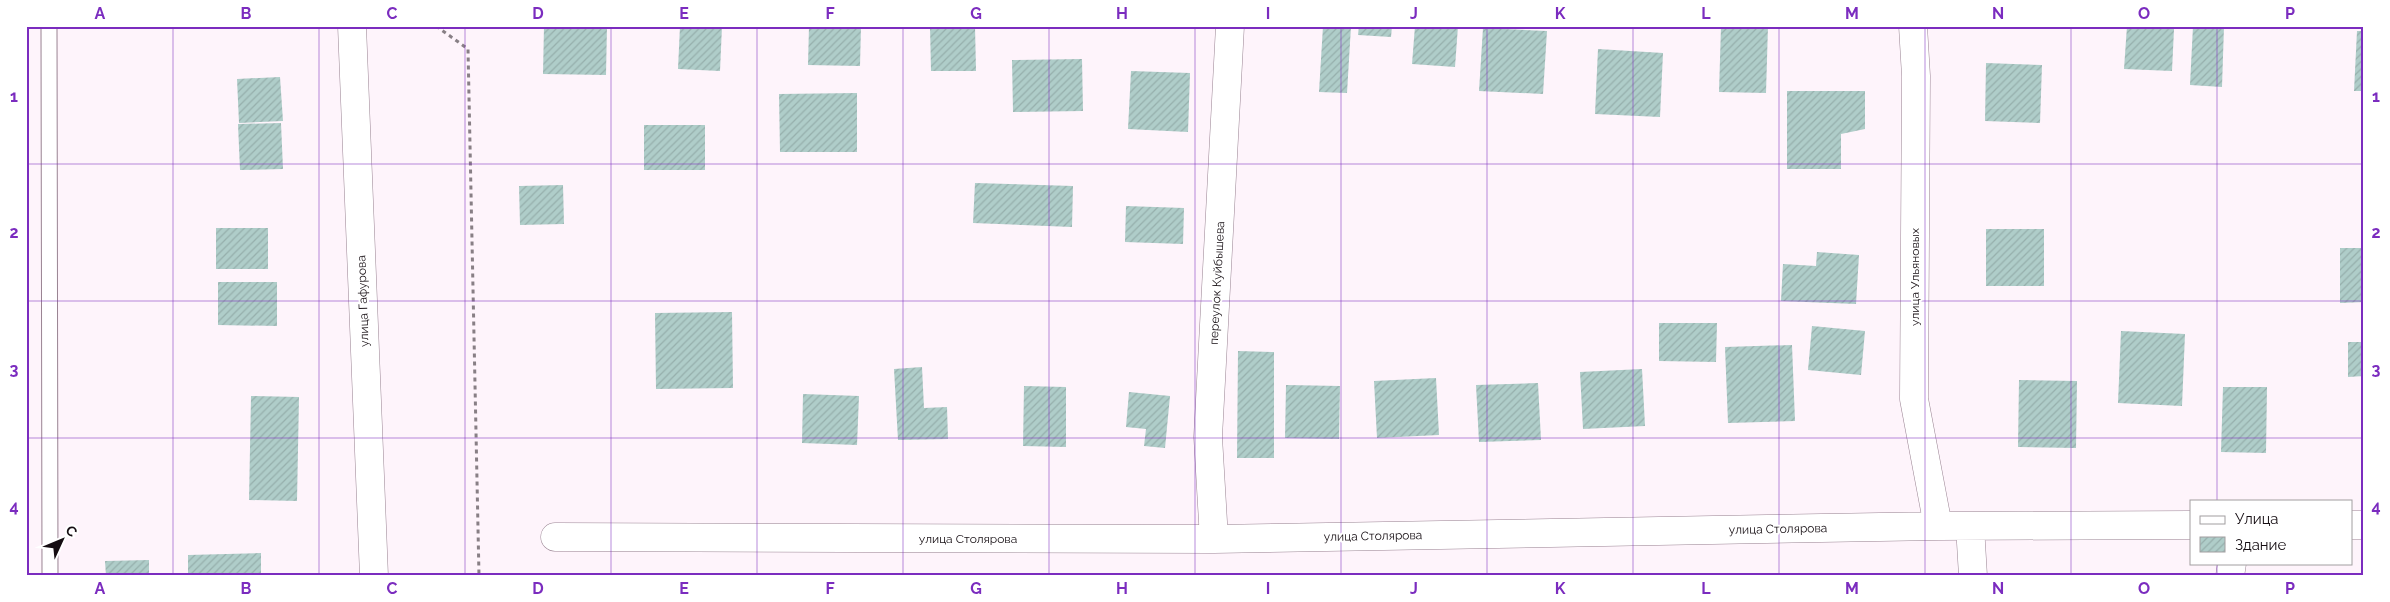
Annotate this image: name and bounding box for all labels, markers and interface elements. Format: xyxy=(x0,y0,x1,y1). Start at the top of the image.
text: A xyxy=(95,4,106,23)
text: B xyxy=(241,4,252,23)
text: C xyxy=(387,4,398,23)
text: D xyxy=(532,4,544,23)
text: E xyxy=(679,4,689,23)
text: F xyxy=(825,4,835,23)
text: G xyxy=(970,4,982,23)
text: H xyxy=(1116,4,1128,23)
text: I xyxy=(1266,4,1270,23)
text: J xyxy=(1410,4,1418,23)
text: K xyxy=(1555,4,1566,23)
text: L xyxy=(1701,4,1711,23)
text: M xyxy=(1845,4,1859,23)
text: N xyxy=(1992,4,2004,23)
text: O xyxy=(2138,4,2150,23)
text: P xyxy=(2285,4,2295,23)
text: 1 xyxy=(10,87,18,106)
text: 1 xyxy=(2372,87,2380,106)
street label: переулок Куйбышева xyxy=(1207,221,1227,345)
text: 2 xyxy=(9,223,19,242)
text: 2 xyxy=(2371,223,2381,242)
street label: улица Ульяновых xyxy=(1908,228,1922,326)
street label: улица Гафурова xyxy=(354,255,372,347)
text: 3 xyxy=(10,360,19,379)
text: 3 xyxy=(2372,360,2381,379)
text: 4 xyxy=(9,497,19,516)
text: 4 xyxy=(2371,497,2381,516)
legend xyxy=(2190,500,2352,564)
text: Улица xyxy=(2235,510,2279,528)
north arrow xyxy=(38,514,88,564)
street label: улица Столярова xyxy=(1729,521,1827,537)
text: С xyxy=(62,522,81,540)
street label: улица Столярова xyxy=(1324,528,1422,544)
street label: улица Столярова xyxy=(919,532,1017,546)
text: Здание xyxy=(2235,536,2287,554)
text: A xyxy=(95,579,106,598)
text: B xyxy=(241,579,252,598)
text: C xyxy=(387,579,398,598)
text: D xyxy=(532,579,544,598)
text: E xyxy=(679,579,689,598)
text: F xyxy=(825,579,835,598)
text: G xyxy=(970,579,982,598)
text: H xyxy=(1116,579,1128,598)
text: I xyxy=(1266,579,1270,598)
text: J xyxy=(1410,579,1418,598)
text: K xyxy=(1555,579,1566,598)
text: L xyxy=(1701,579,1711,598)
text: M xyxy=(1845,579,1859,598)
text: N xyxy=(1992,579,2004,598)
text: O xyxy=(2138,579,2150,598)
text: P xyxy=(2285,579,2295,598)

